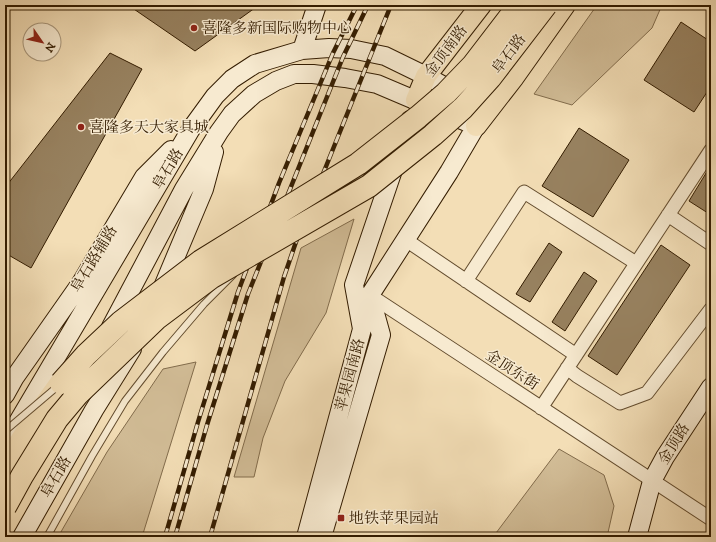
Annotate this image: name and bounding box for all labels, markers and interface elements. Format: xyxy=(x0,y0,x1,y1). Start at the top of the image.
place label: 喜隆多新国际购物中心 xyxy=(202,19,352,38)
street label: 金顶南路 xyxy=(420,21,472,81)
north arrow xyxy=(22,22,62,62)
marker: 喜隆多新国际购物中心 xyxy=(189,23,199,33)
street label: 阜石路 xyxy=(488,30,530,78)
text: N xyxy=(41,39,58,55)
place label: 喜隆多天大家具城 xyxy=(89,118,209,137)
marker: 喜隆多天大家具城 xyxy=(76,122,86,132)
street label: 阜石路 xyxy=(148,145,188,193)
street label: 阜石路辅路 xyxy=(67,222,121,296)
street label: 苹果园南路 xyxy=(331,336,369,414)
street label: 金顶东街 xyxy=(482,346,542,394)
street label: 金顶路 xyxy=(654,420,694,468)
street label: 阜石路 xyxy=(37,453,75,501)
place label: 地铁苹果园站 xyxy=(349,509,439,528)
marker: 地铁苹果园站 xyxy=(336,513,346,523)

